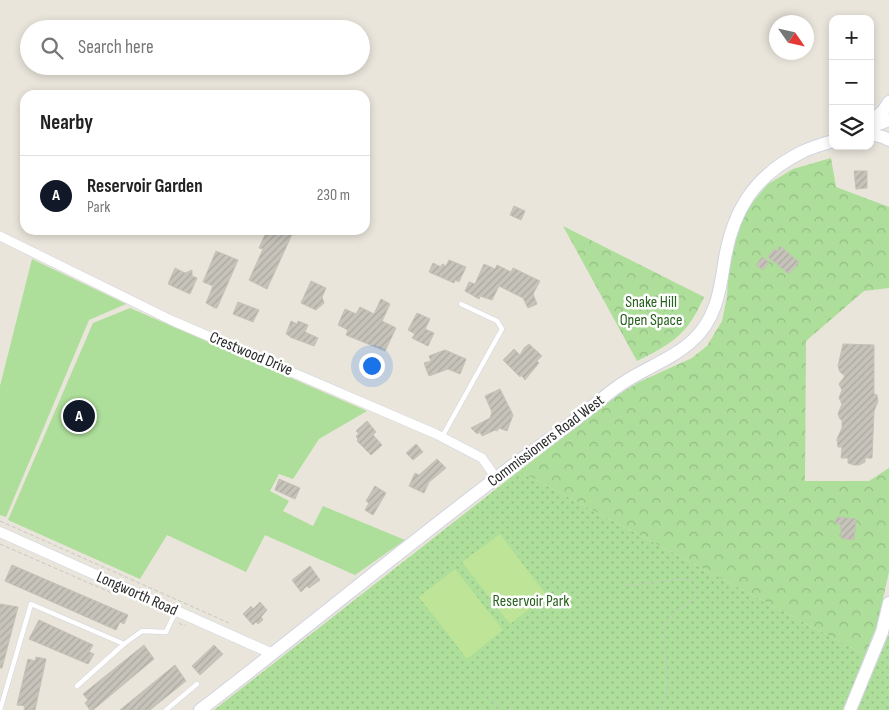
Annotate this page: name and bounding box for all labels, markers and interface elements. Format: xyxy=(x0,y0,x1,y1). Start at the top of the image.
north arrow xyxy=(769,15,814,60)
map controls xyxy=(829,15,874,150)
button: + xyxy=(829,15,874,60)
search box xyxy=(20,20,370,75)
icon: search xyxy=(38,34,66,62)
text: Search here xyxy=(78,36,154,59)
button: − xyxy=(829,60,874,105)
button: layers xyxy=(829,105,874,150)
text: Nearby xyxy=(40,110,93,135)
text: Reservoir Garden xyxy=(87,175,203,198)
text: A xyxy=(52,186,60,205)
text: 230 m xyxy=(317,186,350,205)
text: Park xyxy=(87,198,110,217)
park label: Snake Hill Open Space xyxy=(620,293,682,330)
street label: Crestwood Drive xyxy=(207,328,295,380)
your location xyxy=(359,353,385,379)
street label: Commissioners Road West xyxy=(484,391,608,491)
pin: A xyxy=(63,397,95,435)
street label: Longworth Road xyxy=(94,568,180,620)
park label: Reservoir Park xyxy=(493,592,569,611)

